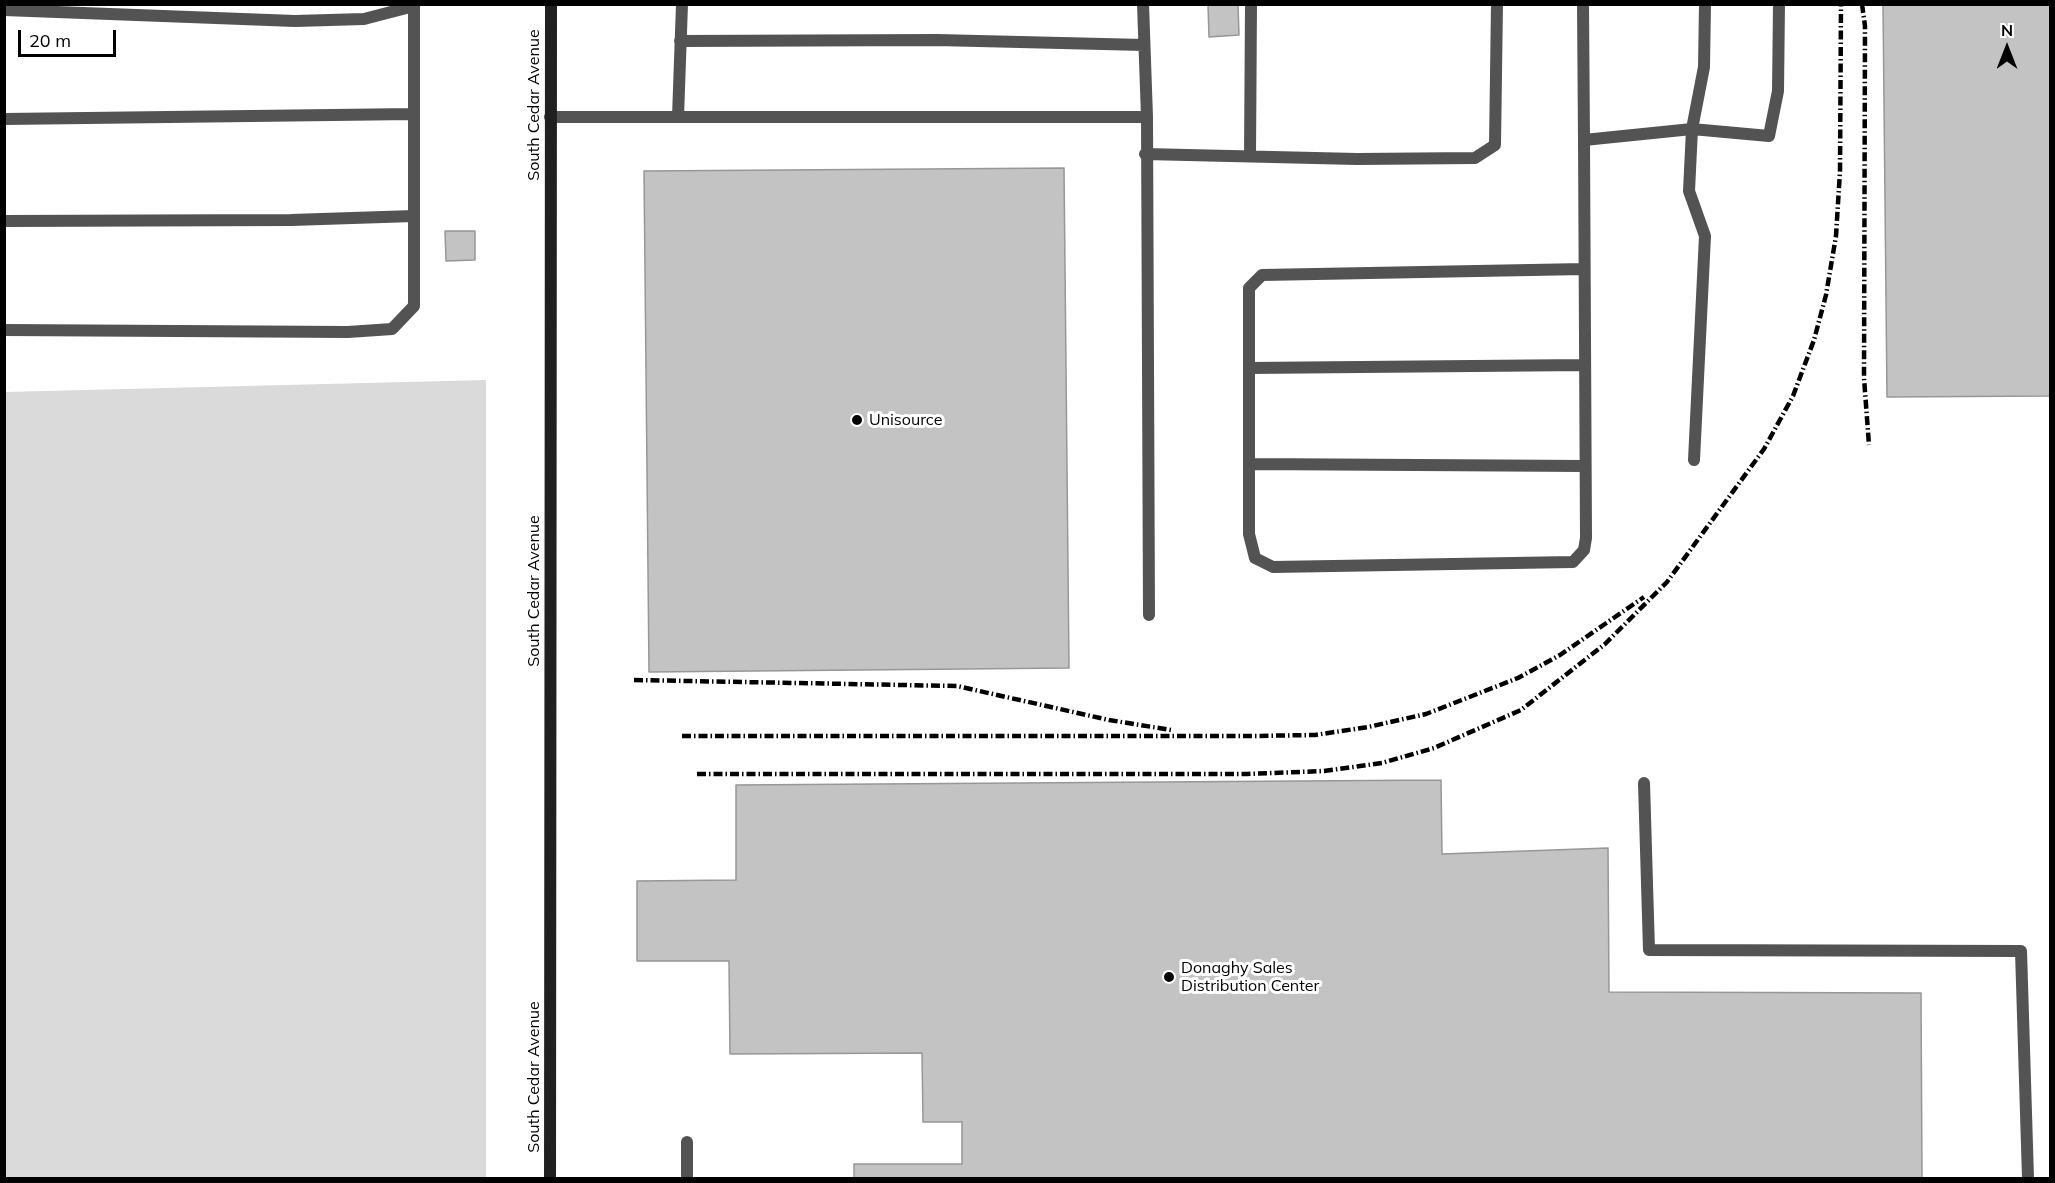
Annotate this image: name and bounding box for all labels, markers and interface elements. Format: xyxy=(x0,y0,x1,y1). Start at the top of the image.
scale bar xyxy=(21,18,118,56)
north arrow xyxy=(1977,18,2037,78)
text: N xyxy=(2001,20,2013,40)
text: 20 m xyxy=(29,29,71,52)
street label: South Cedar Avenue xyxy=(524,29,544,181)
place label: Unisource xyxy=(869,410,942,430)
marker: Unisource xyxy=(850,413,864,427)
street label: South Cedar Avenue xyxy=(524,515,544,667)
place label: Donaghy Sales Distribution Center xyxy=(1181,958,1319,996)
marker: Donaghy Sales Distribution Center xyxy=(1162,970,1176,984)
street label: South Cedar Avenue xyxy=(524,1001,544,1153)

